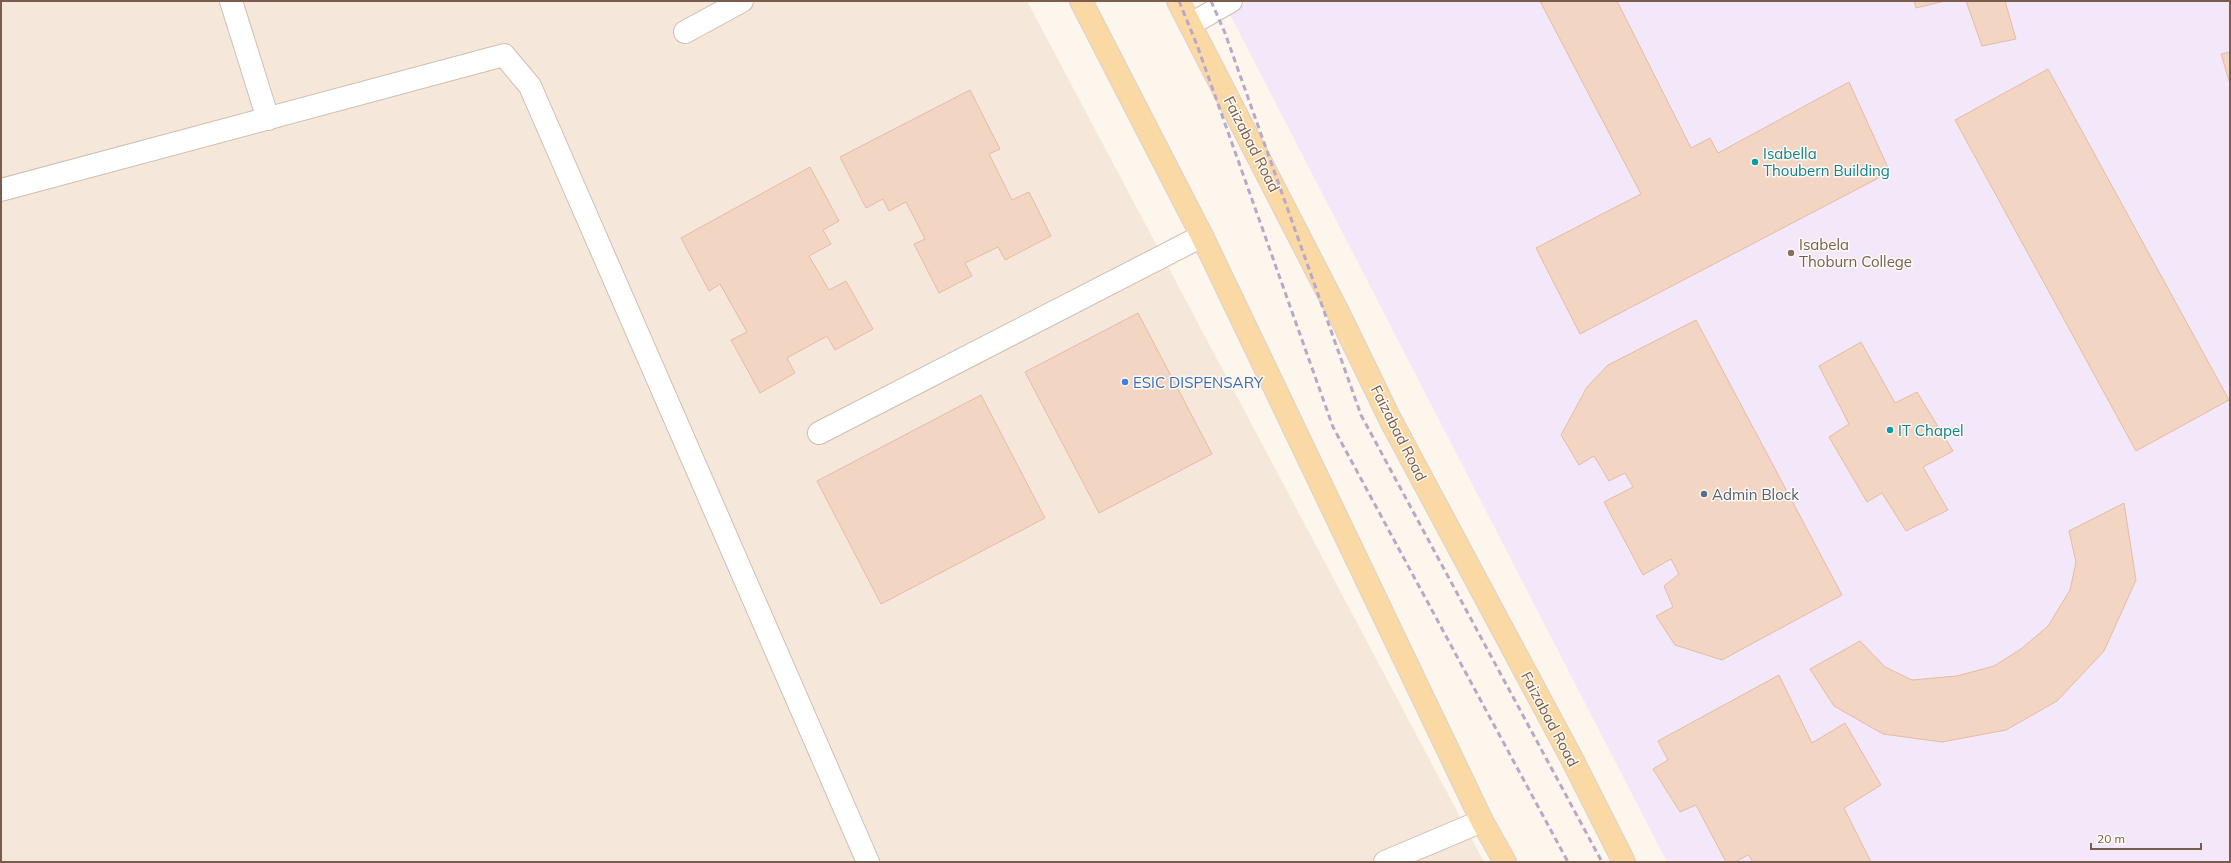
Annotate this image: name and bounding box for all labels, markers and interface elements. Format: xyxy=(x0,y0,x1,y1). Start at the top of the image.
street label: Faizabad Road xyxy=(1220,93,1284,195)
place label: Isabella Thoubern Building xyxy=(1763,144,1890,180)
marker: Isabella Thoubern Building xyxy=(1750,157,1760,167)
place label: Isabela Thoburn College xyxy=(1799,235,1912,271)
marker: Isabela Thoburn College xyxy=(1786,248,1796,258)
place label: ESIC DISPENSARY xyxy=(1133,373,1264,392)
marker: ESIC DISPENSARY xyxy=(1120,377,1130,387)
street label: Faizabad Road xyxy=(1367,382,1431,484)
place label: IT Chapel xyxy=(1898,421,1964,440)
marker: IT Chapel xyxy=(1885,425,1895,435)
place label: Admin Block xyxy=(1712,485,1799,504)
marker: Admin Block xyxy=(1699,489,1709,499)
street label: Faizabad Road xyxy=(1517,668,1583,770)
scale bar xyxy=(2091,825,2201,851)
text: 20 m xyxy=(2097,831,2125,846)

